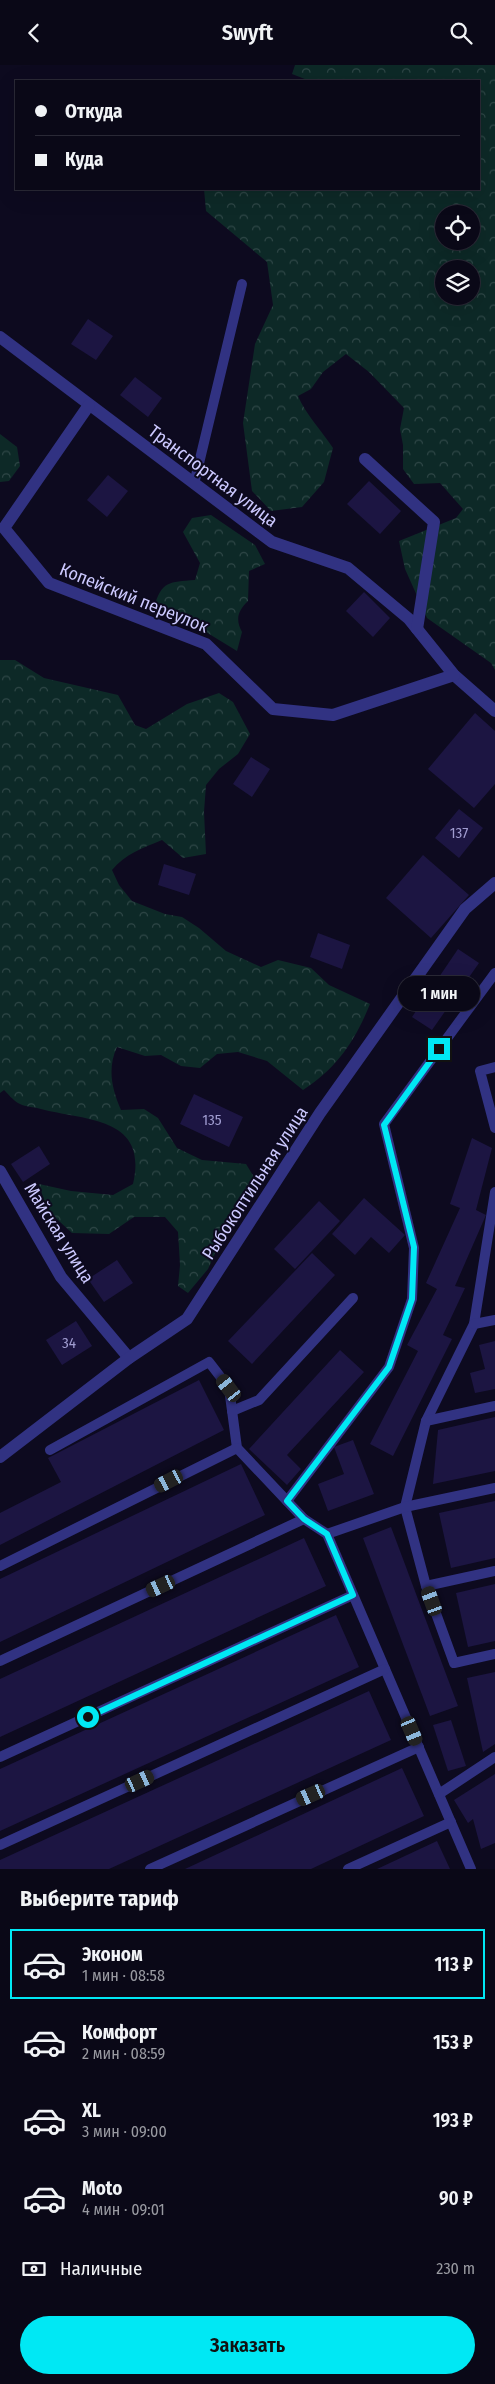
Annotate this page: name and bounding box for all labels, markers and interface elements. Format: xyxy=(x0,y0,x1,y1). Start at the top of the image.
icon: back xyxy=(20,19,48,47)
text: Swyft xyxy=(222,19,273,46)
icon: search xyxy=(447,19,475,47)
text: Откуда xyxy=(65,100,122,123)
text: Куда xyxy=(65,148,103,171)
map controls xyxy=(435,205,480,305)
button: locate xyxy=(435,205,480,250)
button: layers xyxy=(435,260,480,305)
street label: Транспортная улица xyxy=(144,420,282,532)
street label: Копейский переулок xyxy=(56,558,212,638)
house number: 137 xyxy=(450,824,468,842)
callout: 1 мин xyxy=(398,977,480,1011)
text: 1 мин xyxy=(420,984,458,1003)
route end xyxy=(428,1038,450,1060)
street label: Рыбокоптильная улица xyxy=(197,1102,313,1264)
house number: 135 xyxy=(202,1111,222,1129)
street label: Майская улица xyxy=(19,1179,99,1287)
house number: 34 xyxy=(62,1334,76,1352)
car xyxy=(213,1372,244,1404)
car xyxy=(152,1468,185,1494)
car xyxy=(144,1573,177,1599)
car xyxy=(419,1584,444,1618)
route start xyxy=(77,1706,99,1728)
car xyxy=(399,1714,424,1748)
car xyxy=(123,1768,156,1794)
car xyxy=(294,1782,327,1808)
text: Выберите тариф xyxy=(20,1885,179,1912)
icon: car xyxy=(22,1942,67,1987)
text: Эконом xyxy=(82,1943,143,1966)
text: 113 ₽ xyxy=(434,1953,473,1976)
text: 1 мин · 08:58 xyxy=(82,1966,165,1985)
icon: car xyxy=(22,2020,67,2065)
text: Комфорт xyxy=(82,2021,157,2044)
text: 153 ₽ xyxy=(433,2031,473,2054)
text: 2 мин · 08:59 xyxy=(82,2044,165,2063)
icon: car xyxy=(22,2098,67,2143)
text: XL xyxy=(82,2099,101,2122)
text: 193 ₽ xyxy=(433,2109,473,2132)
text: 3 мин · 09:00 xyxy=(82,2122,167,2141)
icon: car xyxy=(22,2176,67,2221)
text: Moto xyxy=(82,2177,122,2200)
text: 90 ₽ xyxy=(439,2187,473,2210)
text: 4 мин · 09:01 xyxy=(82,2200,165,2219)
icon: cash xyxy=(20,2255,48,2283)
text: Наличные xyxy=(60,2257,142,2280)
text: 230 m xyxy=(436,2259,475,2278)
button: Заказать xyxy=(20,2316,475,2374)

